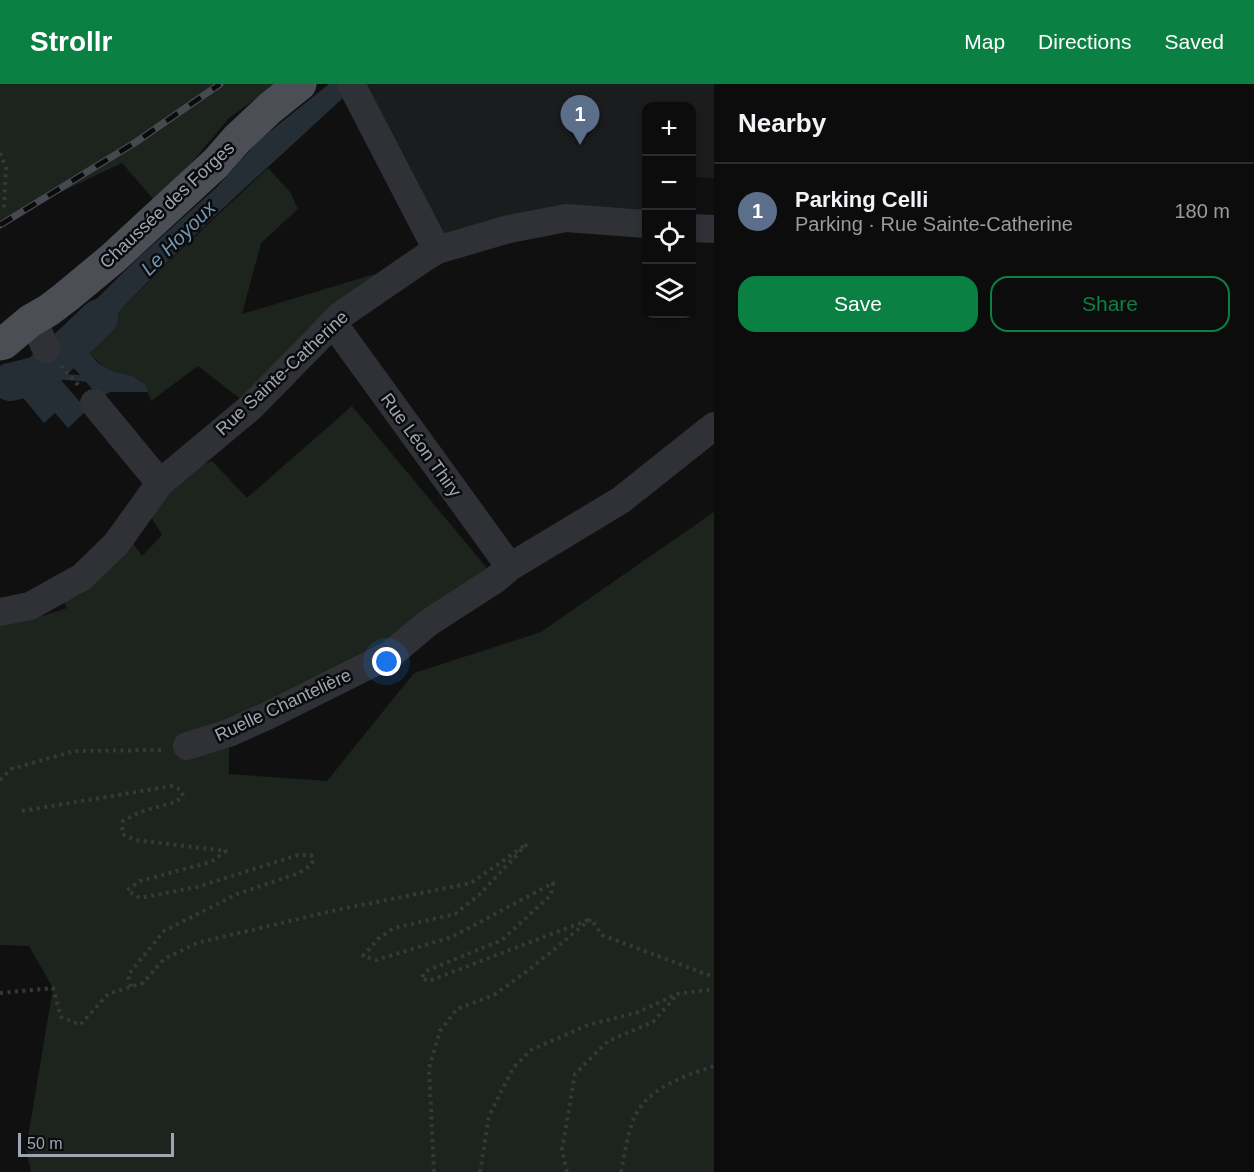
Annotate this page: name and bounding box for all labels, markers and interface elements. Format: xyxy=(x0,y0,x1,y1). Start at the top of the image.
text: Strollr xyxy=(30,26,112,57)
text: Map xyxy=(964,30,1005,53)
text: Directions xyxy=(1038,30,1131,53)
text: Saved xyxy=(1164,30,1224,53)
pin: 1 xyxy=(560,95,600,145)
map controls xyxy=(642,102,696,318)
button: + xyxy=(642,102,696,156)
text: Nearby xyxy=(738,108,826,138)
street label: Chaussée des Forges xyxy=(96,138,238,272)
button: − xyxy=(642,156,696,210)
text: Parking Celli xyxy=(795,187,928,212)
water label: Le Hoyoux xyxy=(136,196,220,280)
text: 1 xyxy=(752,200,763,222)
text: 180 m xyxy=(1174,200,1230,222)
button: locate xyxy=(642,210,696,264)
text: Parking · Rue Sainte-Catherine xyxy=(795,213,1073,235)
button: layers xyxy=(642,264,696,318)
button: Save xyxy=(738,276,978,332)
button: Share xyxy=(990,276,1230,332)
street label: Rue Sainte-Catherine xyxy=(212,307,352,439)
street label: Rue Léon Thiry xyxy=(377,389,465,501)
your location xyxy=(372,647,401,676)
street label: Ruelle Chantelière xyxy=(212,665,354,745)
scale bar xyxy=(18,1130,174,1158)
text: 50 m xyxy=(27,1135,63,1152)

